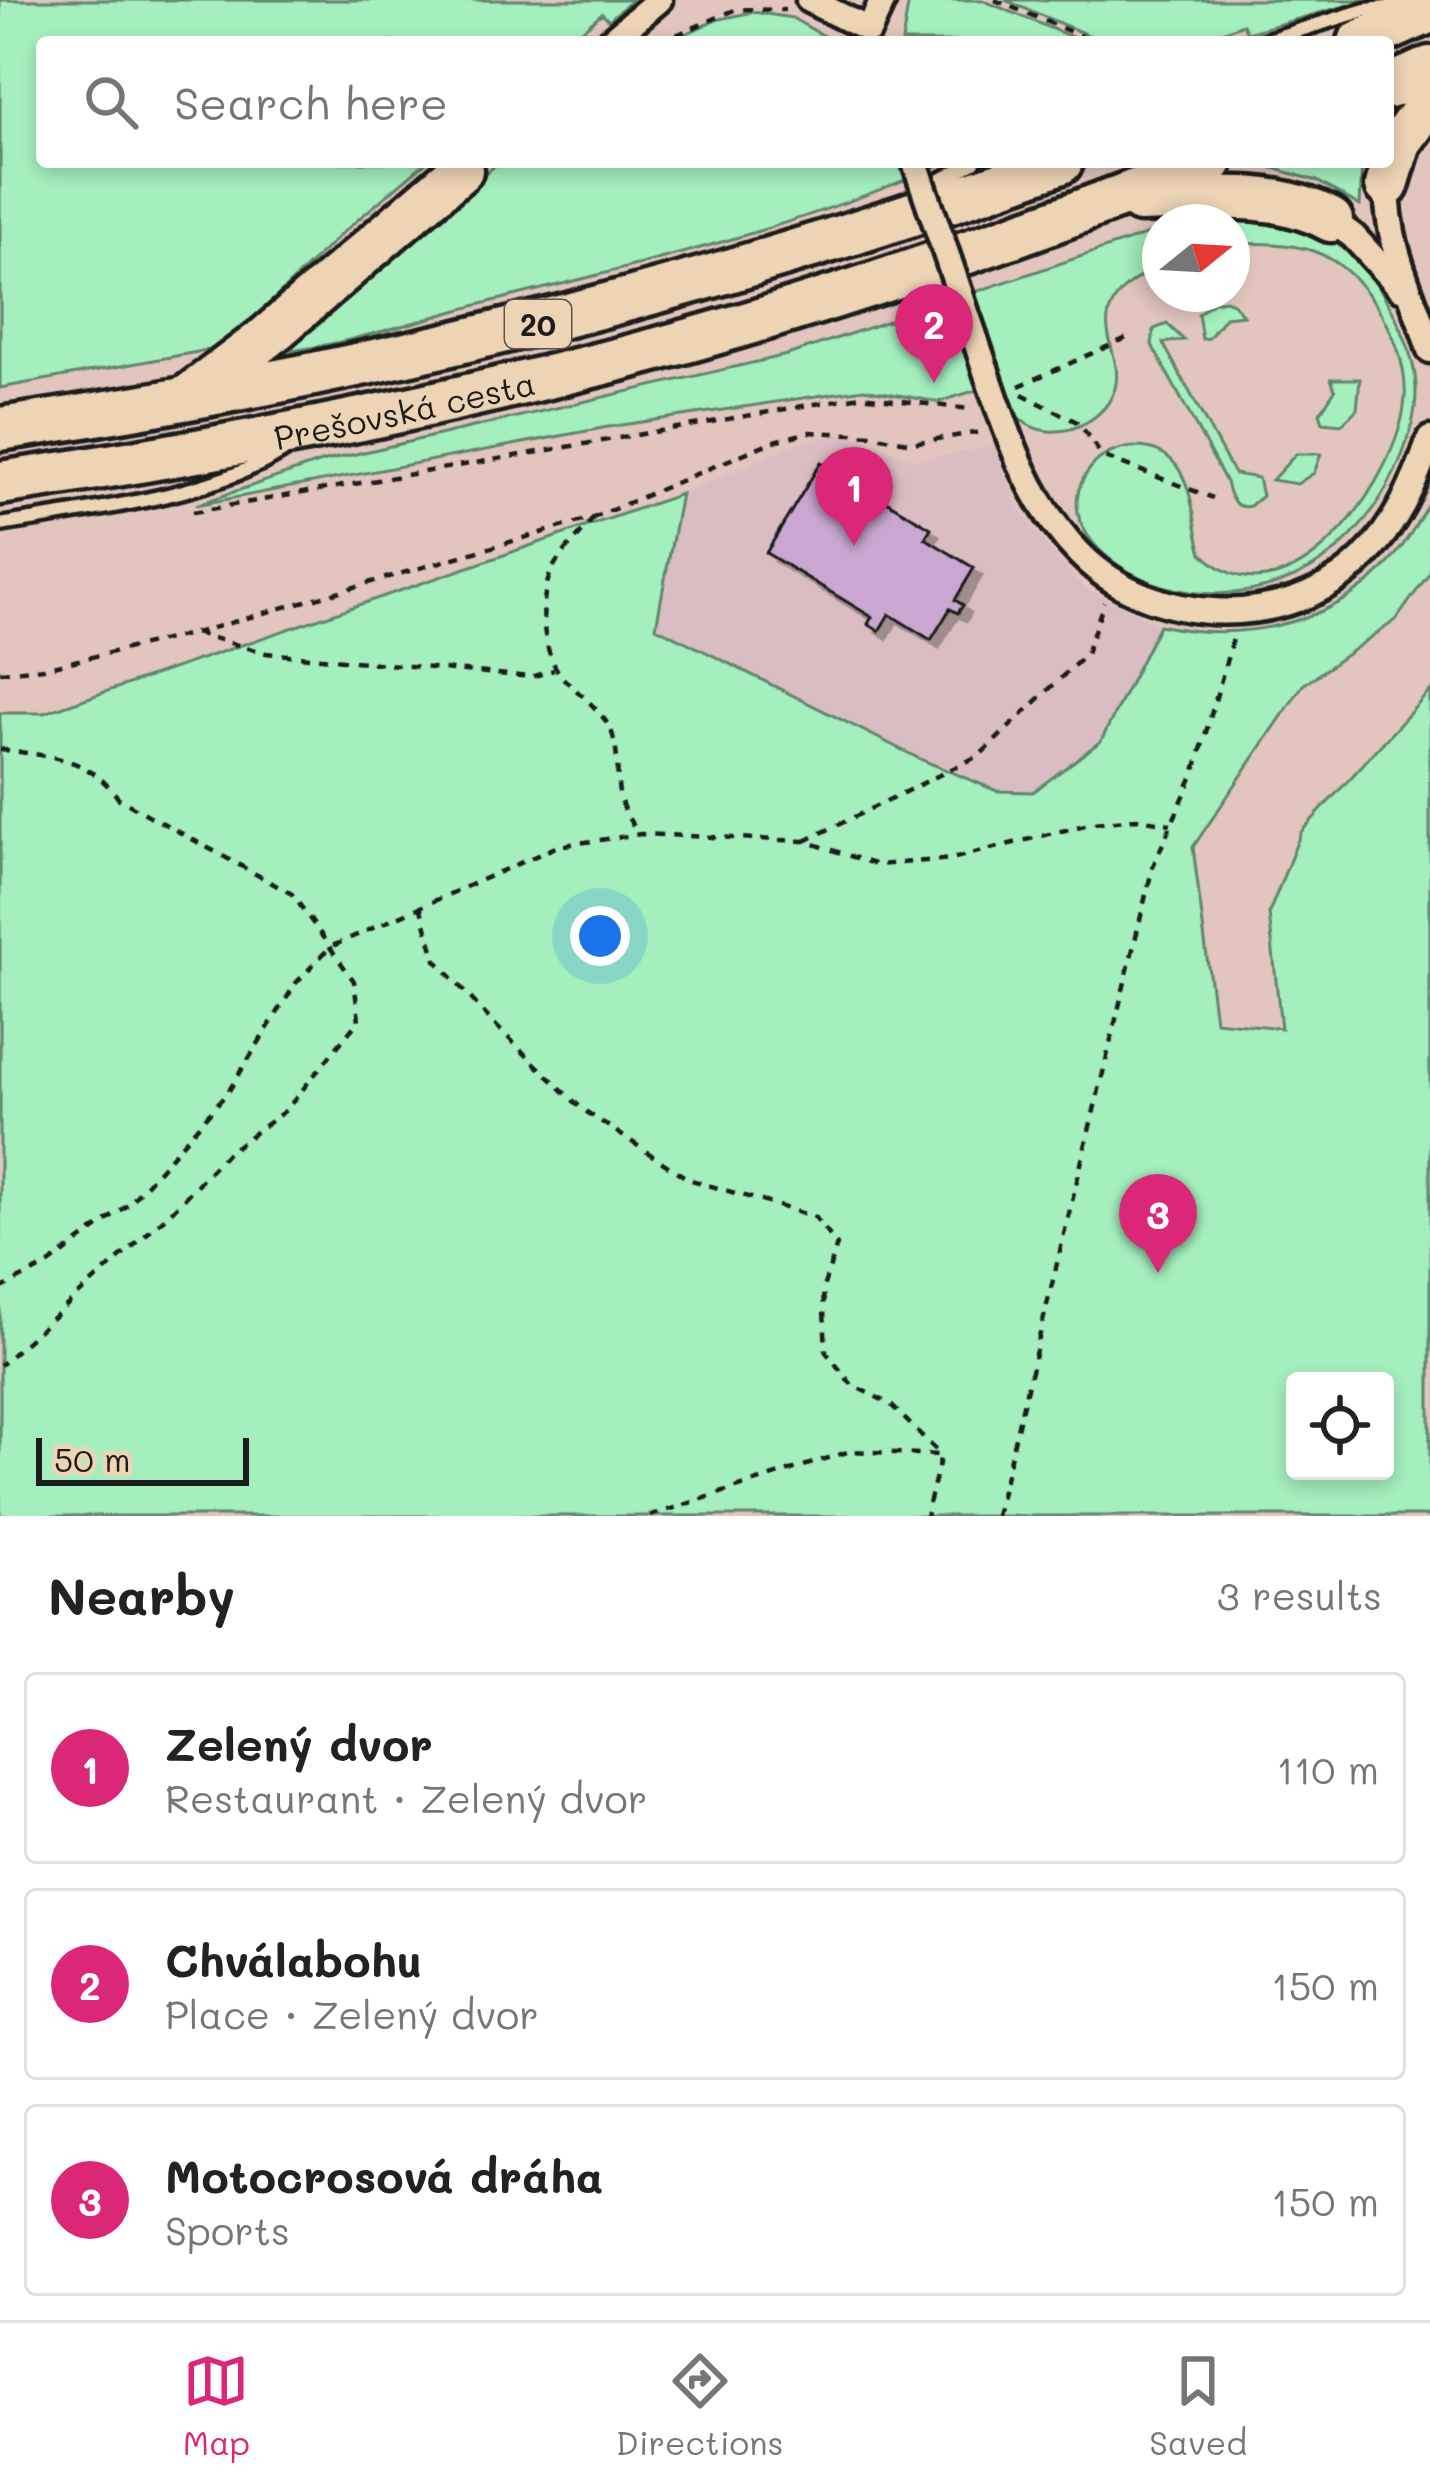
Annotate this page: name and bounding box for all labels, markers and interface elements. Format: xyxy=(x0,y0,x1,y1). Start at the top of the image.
search box xyxy=(36,36,1394,168)
icon: search xyxy=(78,69,144,135)
text: Search here xyxy=(174,73,448,131)
north arrow xyxy=(1142,204,1250,312)
pin: 2 xyxy=(895,284,973,383)
road number: 20 xyxy=(505,300,571,348)
street label: Prešovská cesta xyxy=(270,360,539,458)
pin: 1 xyxy=(815,447,893,546)
your location xyxy=(570,906,630,966)
pin: 3 xyxy=(1119,1174,1197,1273)
map controls xyxy=(1286,1372,1394,1480)
button: locate xyxy=(1286,1372,1394,1480)
scale bar xyxy=(36,1432,249,1485)
text: 50 m xyxy=(54,1437,130,1480)
text: Nearby xyxy=(48,1561,235,1628)
text: 3 results xyxy=(1217,1569,1382,1620)
text: Zelený dvor xyxy=(165,1714,433,1772)
text: 1 xyxy=(81,1743,99,1794)
text: 110 m xyxy=(1277,1743,1379,1794)
text: Restaurant · Zelený dvor xyxy=(165,1772,647,1823)
text: Chválabohu xyxy=(165,1930,422,1988)
text: 2 xyxy=(79,1959,101,2010)
text: 150 m xyxy=(1271,1959,1379,2010)
text: Place · Zelený dvor xyxy=(165,1988,539,2039)
text: Motocrosová dráha xyxy=(165,2146,603,2204)
text: 3 xyxy=(78,2175,102,2226)
text: 150 m xyxy=(1271,2175,1379,2226)
text: Sports xyxy=(165,2204,290,2255)
tab: Map xyxy=(183,2348,250,2463)
tab: Directions xyxy=(616,2348,783,2463)
tab: Saved xyxy=(1149,2348,1247,2463)

